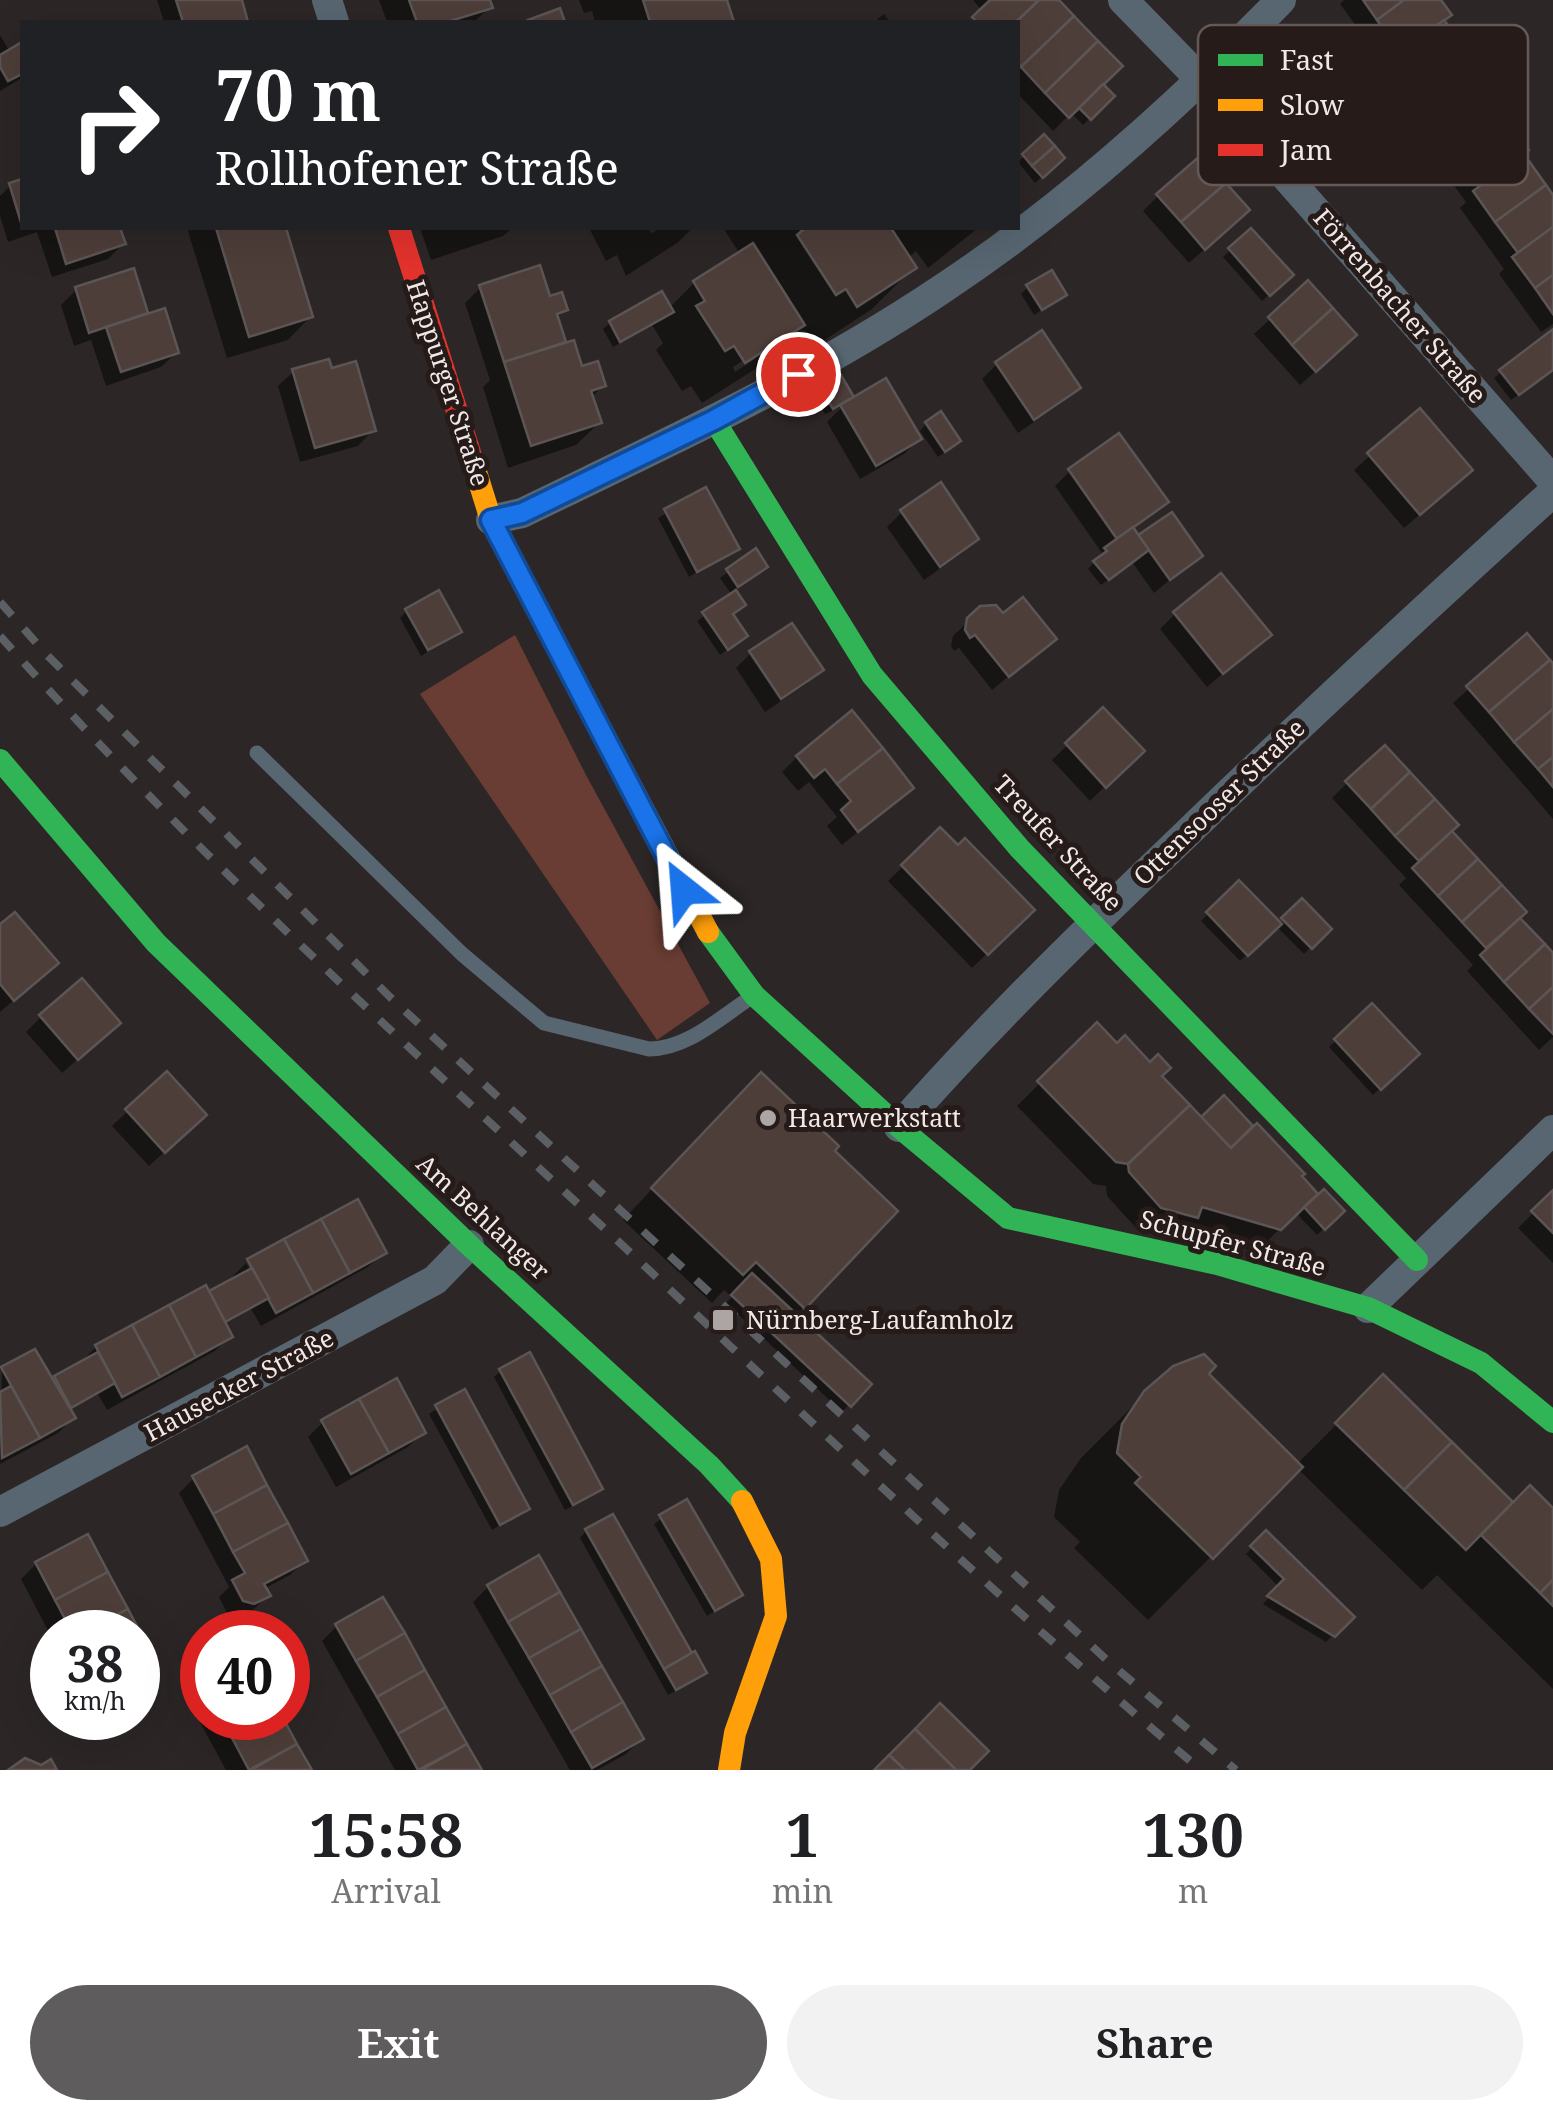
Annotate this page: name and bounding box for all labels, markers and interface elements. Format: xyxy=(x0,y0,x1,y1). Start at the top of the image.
legend xyxy=(1198,25,1528,185)
text: Fast xyxy=(1280,40,1334,78)
text: 70 m xyxy=(215,46,381,142)
icon: right xyxy=(50,60,180,190)
text: Slow xyxy=(1280,85,1345,123)
text: Jam xyxy=(1279,130,1332,168)
text: Rollhofener Straße xyxy=(215,137,619,198)
street label: Förrenbacher Straße xyxy=(1307,201,1495,410)
street label: Happurger Straße xyxy=(400,275,498,490)
pin xyxy=(756,332,841,417)
icon: arrive xyxy=(771,347,826,402)
street label: Ottensooser Straße xyxy=(1125,711,1311,892)
street label: Treufer Straße xyxy=(987,767,1131,918)
position arrow xyxy=(632,838,736,942)
place label: Haarwerkstatt xyxy=(788,1100,961,1134)
marker: Haarwerkstatt xyxy=(757,1107,779,1129)
street label: Am Behlanger xyxy=(410,1146,558,1287)
street label: Schupfer Straße xyxy=(1137,1201,1330,1283)
place label: Nürnberg-Laufamholz xyxy=(746,1302,1014,1336)
marker: Nürnberg-Laufamholz xyxy=(710,1307,736,1333)
street label: Hausecker Straße xyxy=(138,1320,339,1448)
speed limit sign: 40 xyxy=(180,1610,310,1740)
text: 38 xyxy=(67,1629,123,1697)
text: km/h xyxy=(64,1683,126,1717)
text: 15:58 xyxy=(309,1793,463,1875)
text: 1 xyxy=(786,1793,820,1875)
text: 130 xyxy=(1142,1793,1244,1875)
text: Arrival xyxy=(331,1869,441,1912)
text: min xyxy=(772,1869,833,1912)
text: m xyxy=(1178,1869,1208,1912)
button: Exit xyxy=(30,1985,767,2100)
button: Share xyxy=(787,1985,1523,2100)

